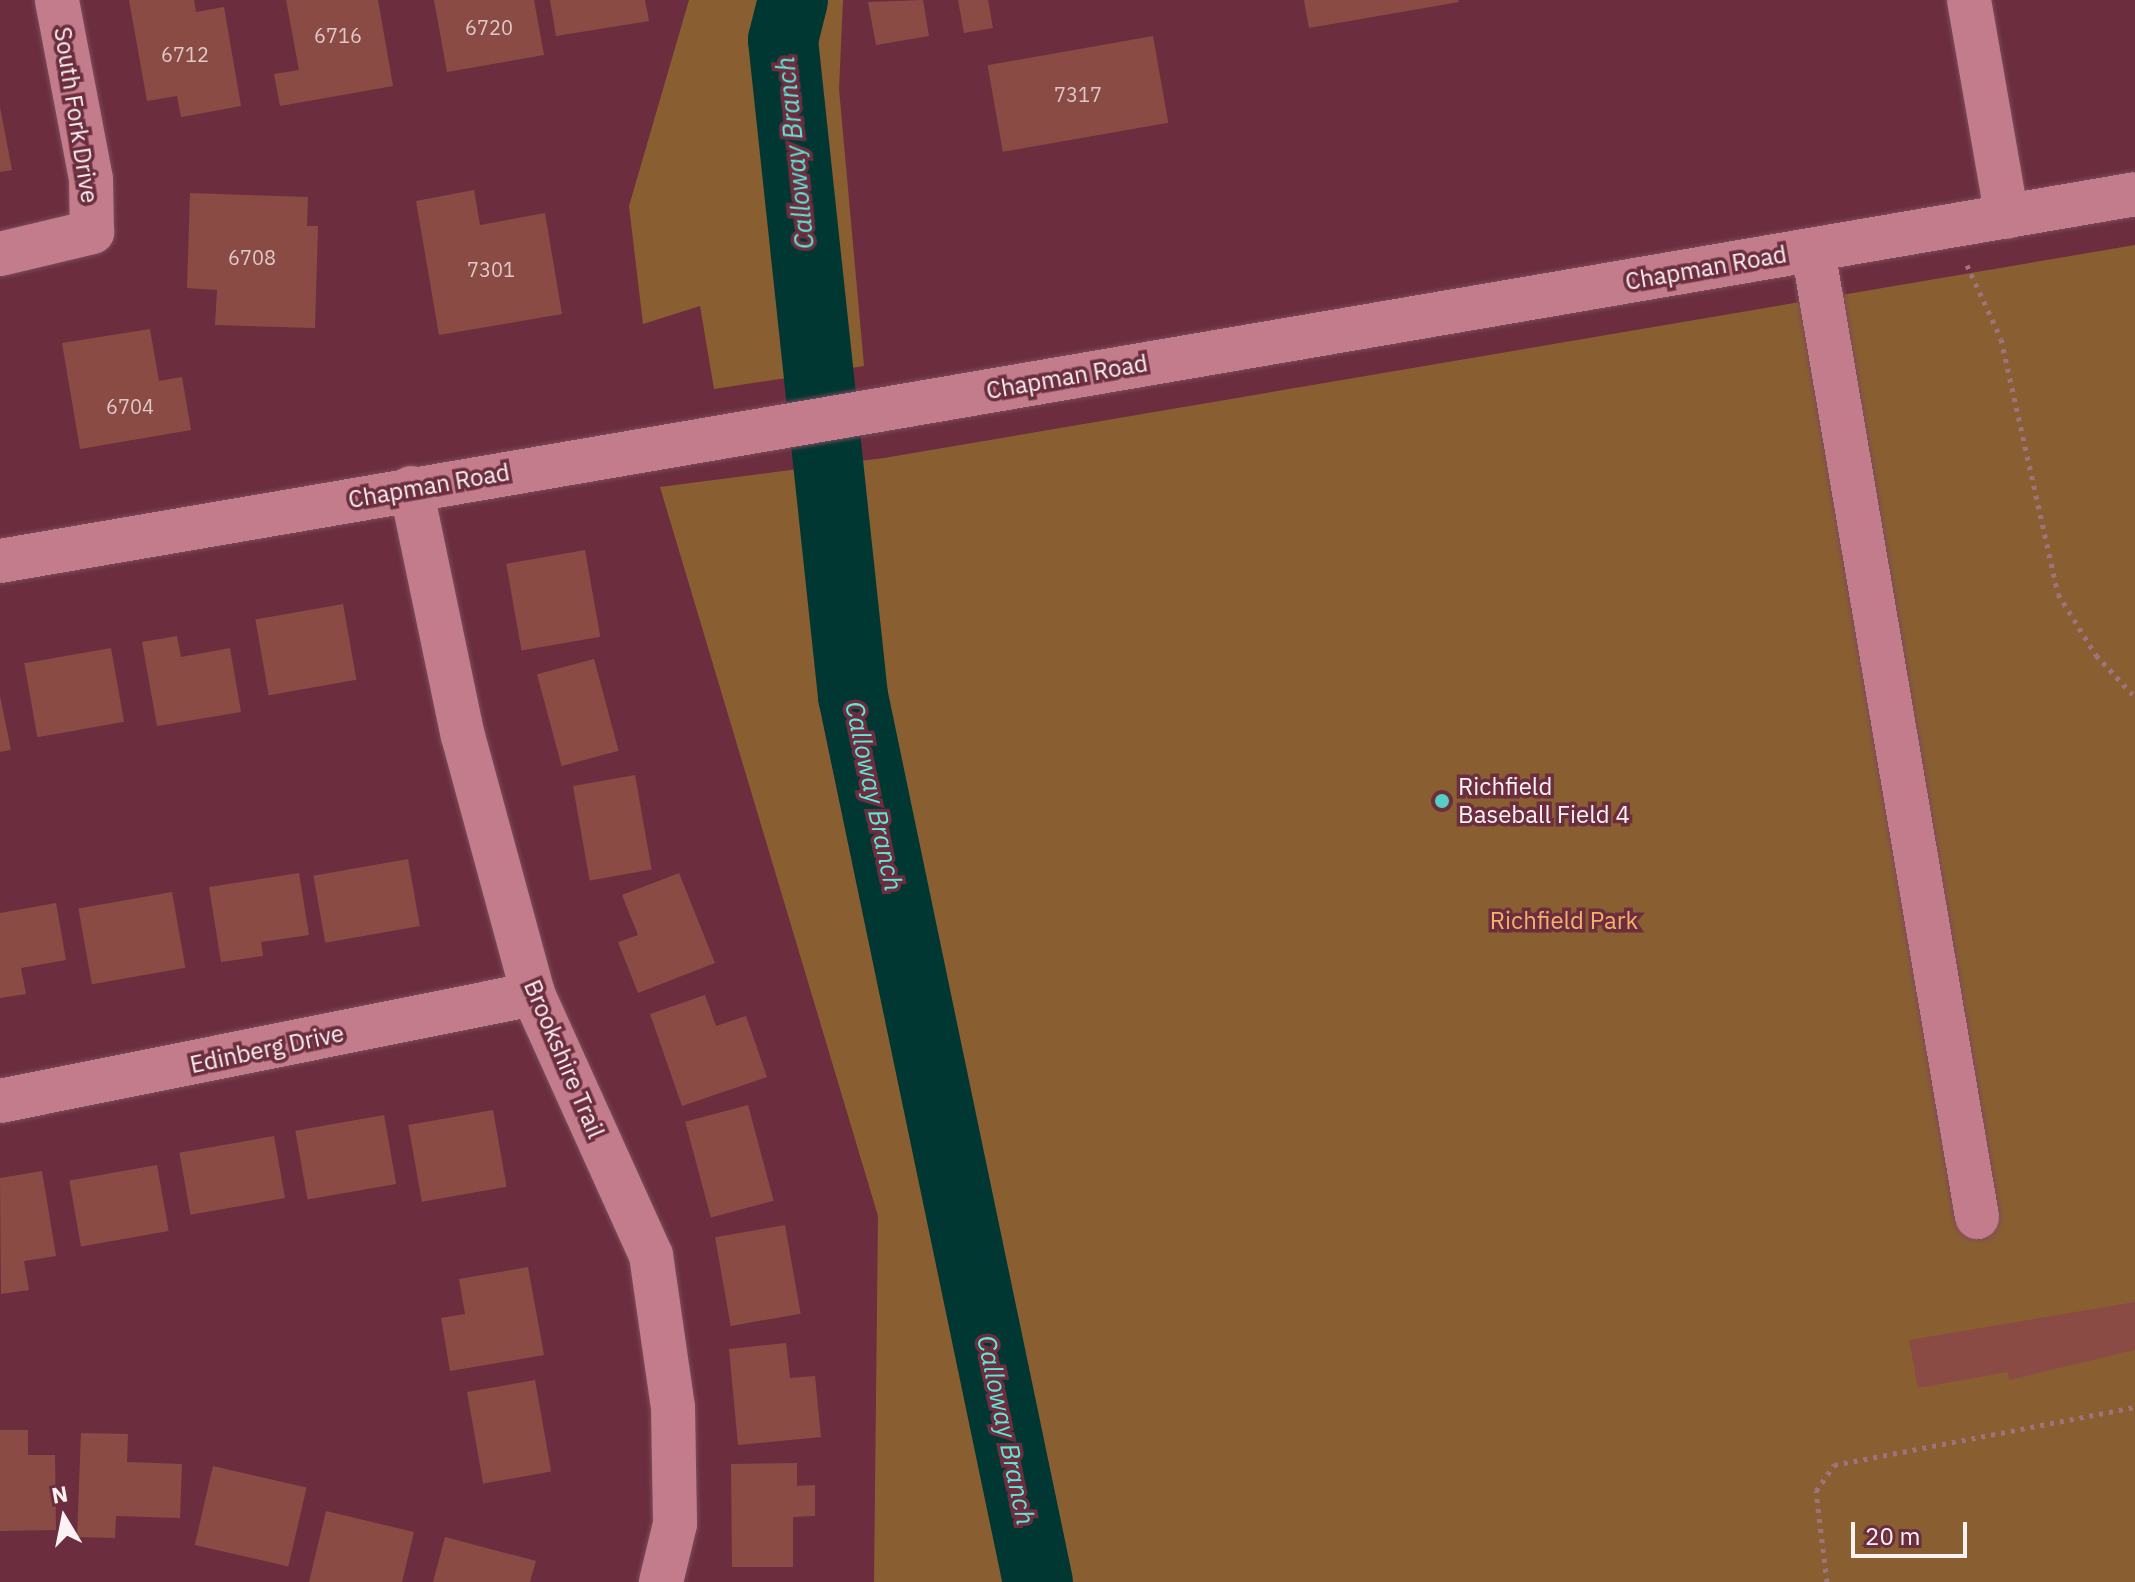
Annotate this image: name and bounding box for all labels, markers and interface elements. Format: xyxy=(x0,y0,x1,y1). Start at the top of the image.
house number: 6720 xyxy=(465,15,513,39)
house number: 6716 xyxy=(314,23,362,47)
street label: South Fork Drive xyxy=(48,25,104,205)
house number: 6712 xyxy=(161,42,209,66)
water label: Calloway Branch xyxy=(769,55,821,251)
house number: 7317 xyxy=(1054,82,1102,106)
street label: Chapman Road xyxy=(1623,240,1789,296)
house number: 6708 xyxy=(228,245,276,269)
house number: 7301 xyxy=(467,257,515,281)
street label: Chapman Road xyxy=(984,349,1150,405)
house number: 6704 xyxy=(106,394,154,418)
street label: Chapman Road xyxy=(346,458,512,514)
water label: Calloway Branch xyxy=(839,698,909,894)
place label: Richfield Baseball Field 4 xyxy=(1458,773,1630,829)
marker: Richfield Baseball Field 4 xyxy=(1433,792,1451,810)
park label: Richfield Park xyxy=(1490,907,1638,935)
street label: Brookshire Trail xyxy=(518,975,610,1143)
street label: Edinberg Drive xyxy=(187,1019,347,1079)
water label: Calloway Branch xyxy=(971,1332,1041,1528)
north arrow xyxy=(24,1478,104,1558)
text: N xyxy=(49,1478,70,1510)
scale bar xyxy=(1855,1506,1971,1556)
text: 20 m xyxy=(1865,1520,1920,1552)

